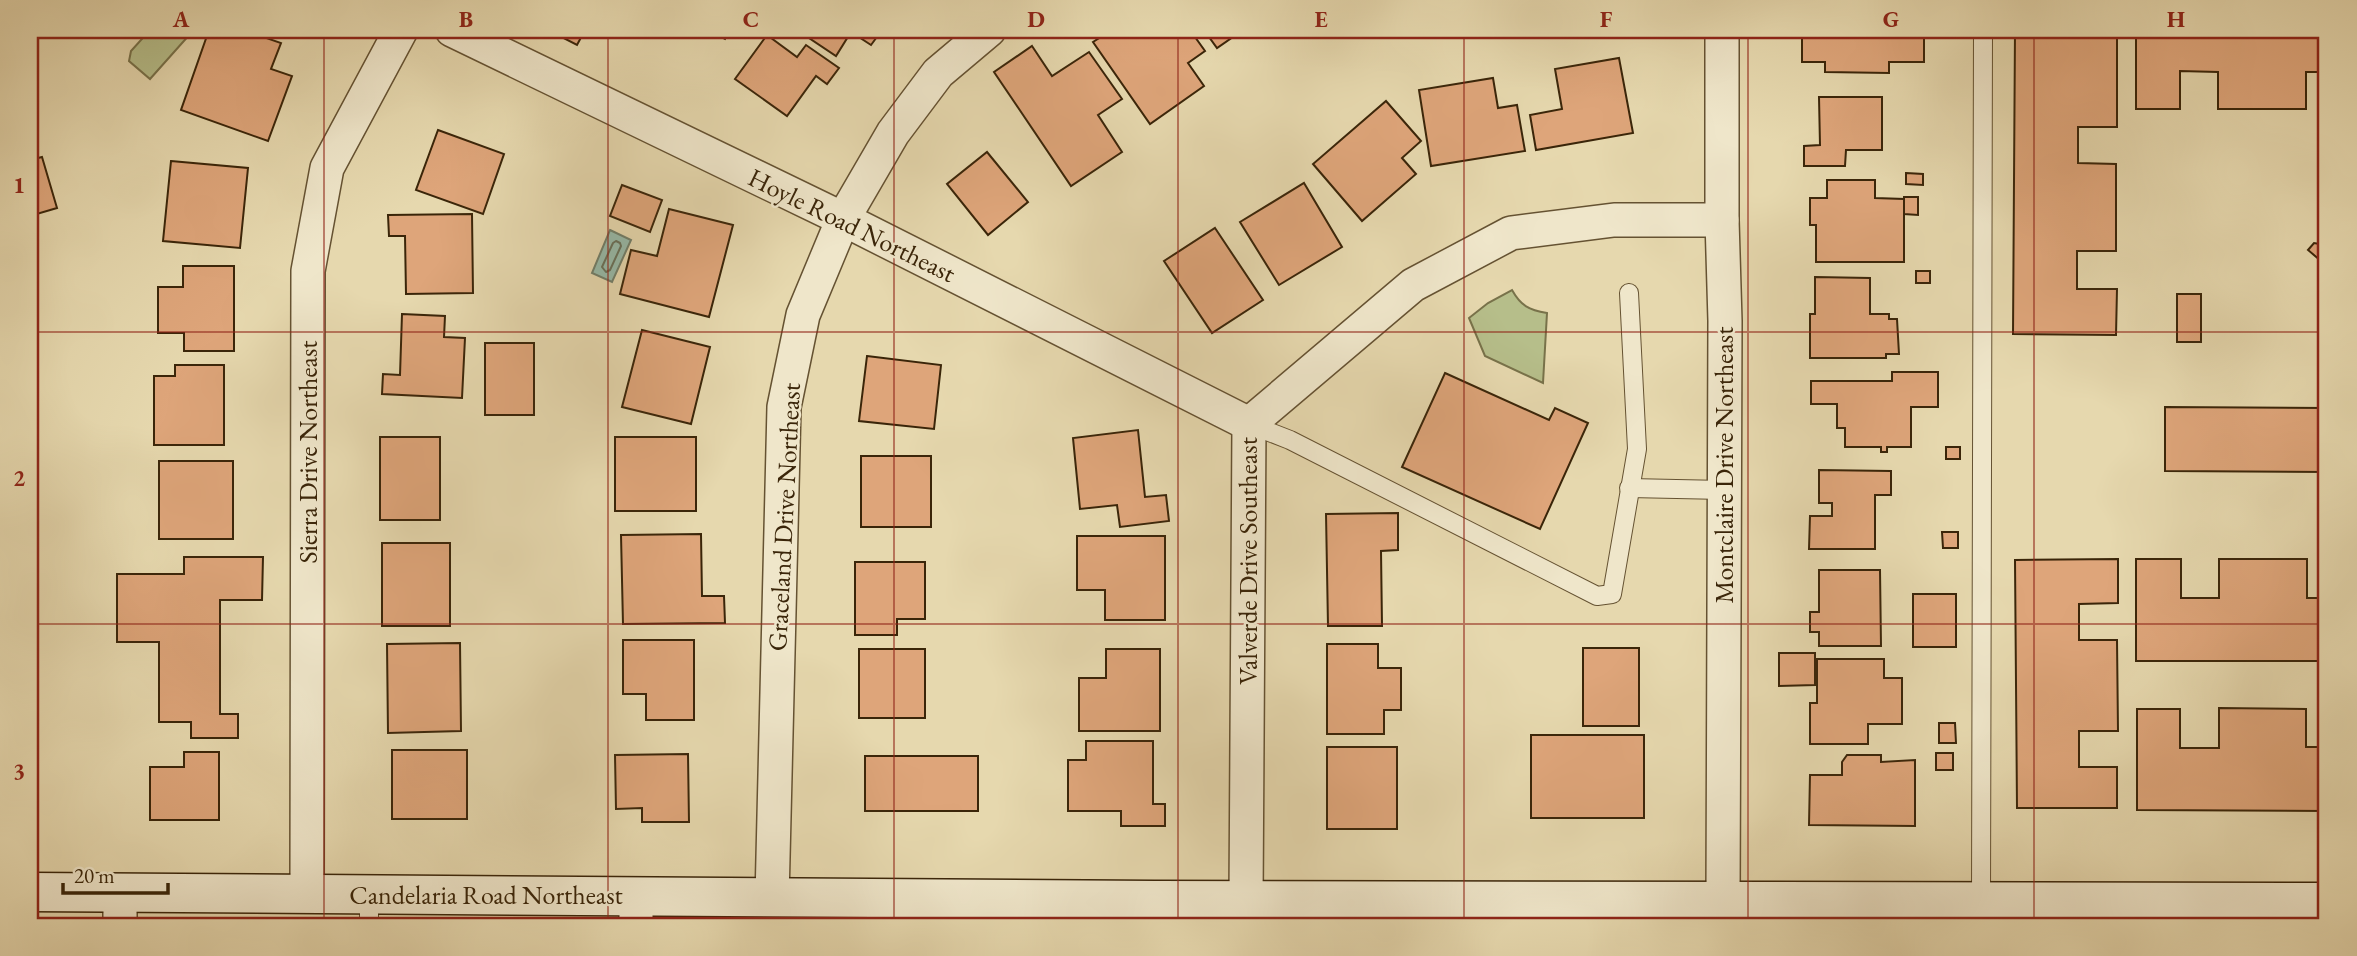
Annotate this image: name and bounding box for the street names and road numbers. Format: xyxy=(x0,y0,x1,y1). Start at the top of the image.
street label: Hoyle Road Northeast xyxy=(743,160,961,290)
street label: Montclaire Drive Northeast xyxy=(1707,327,1741,603)
street label: Sierra Drive Northeast xyxy=(291,340,325,564)
street label: Graceland Drive Northeast xyxy=(760,382,808,652)
street label: Valverde Drive Southeast xyxy=(1231,437,1265,685)
street label: Candelaria Road Northeast xyxy=(349,878,623,912)

